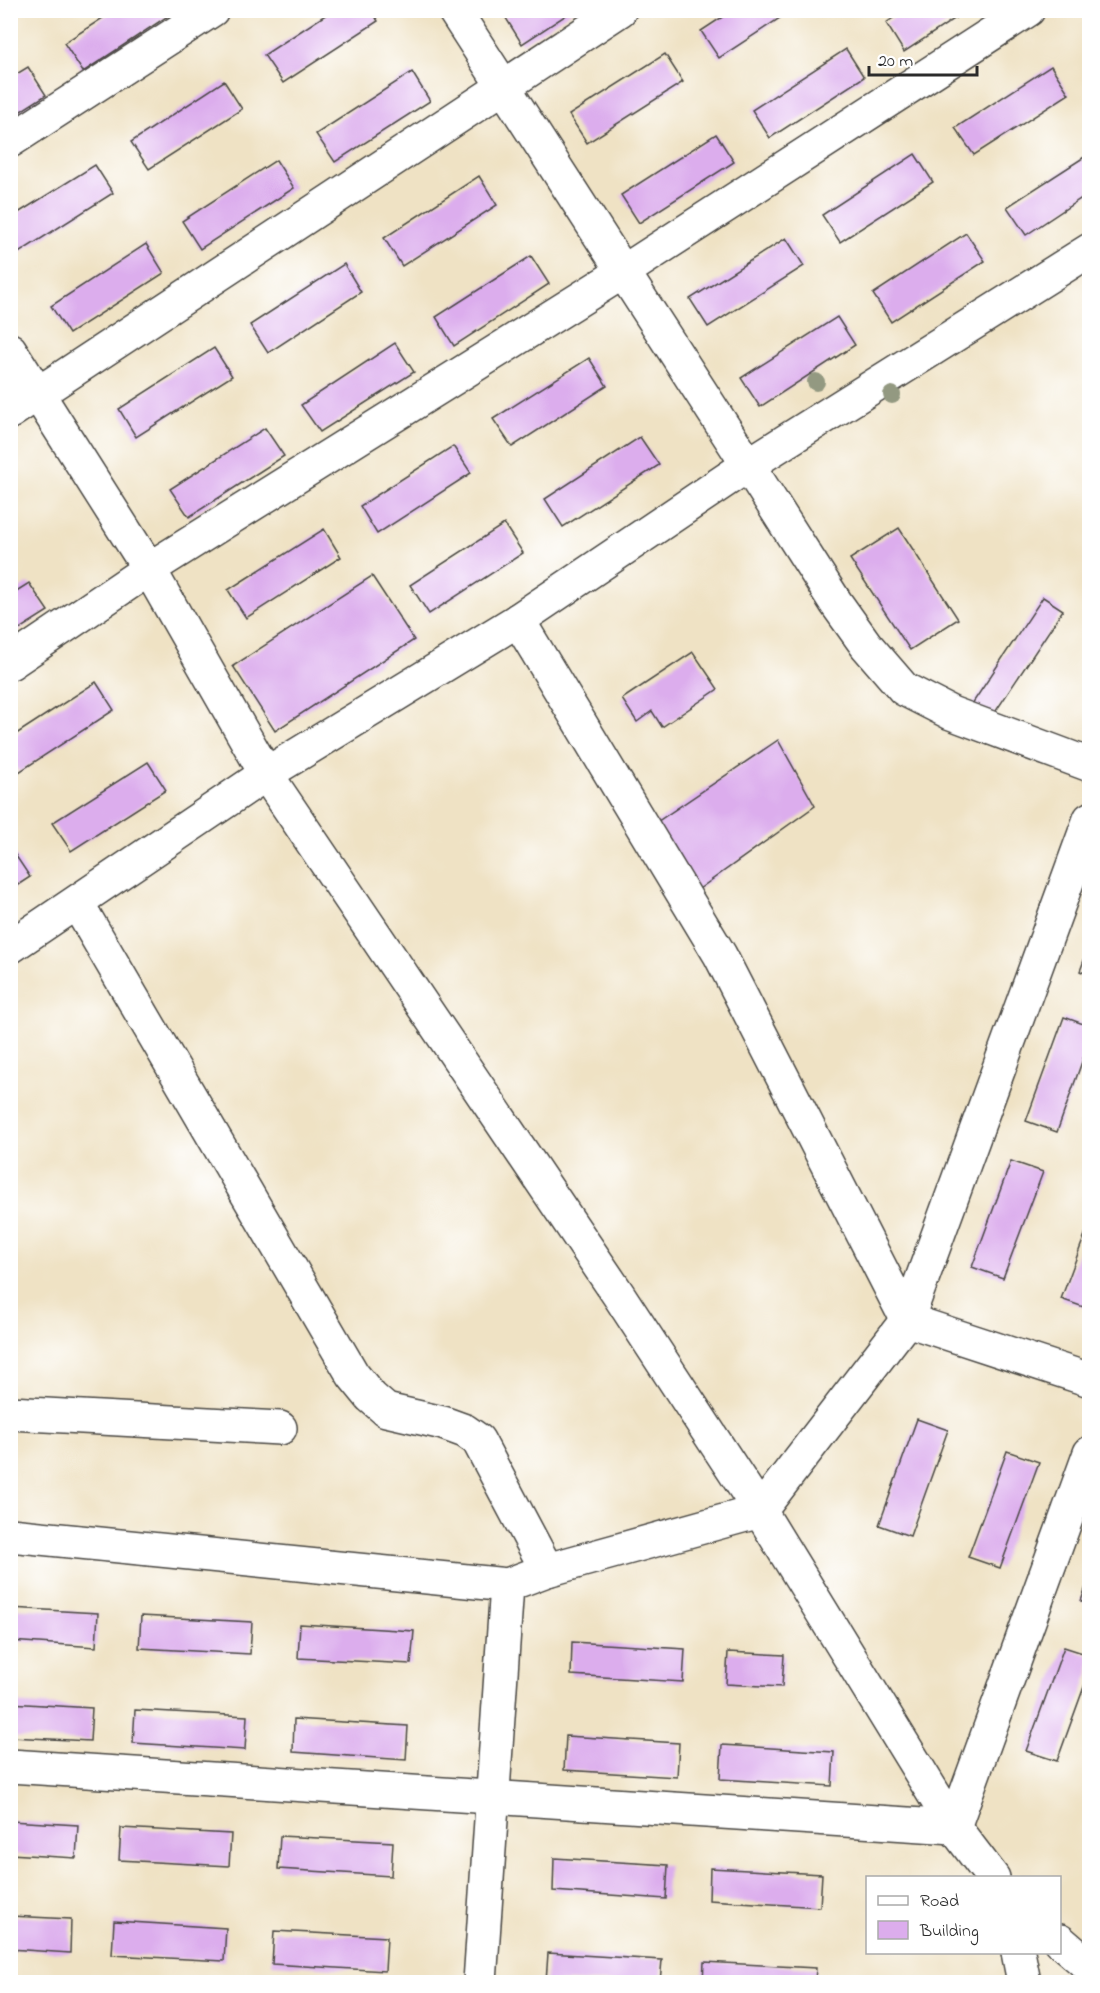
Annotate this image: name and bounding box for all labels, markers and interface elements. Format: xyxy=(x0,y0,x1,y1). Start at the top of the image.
scale bar xyxy=(869,39,977,77)
text: 20 m xyxy=(878,49,913,75)
legend xyxy=(866,1876,1061,1954)
text: Road xyxy=(920,1889,959,1915)
text: Building xyxy=(919,1919,979,1946)

